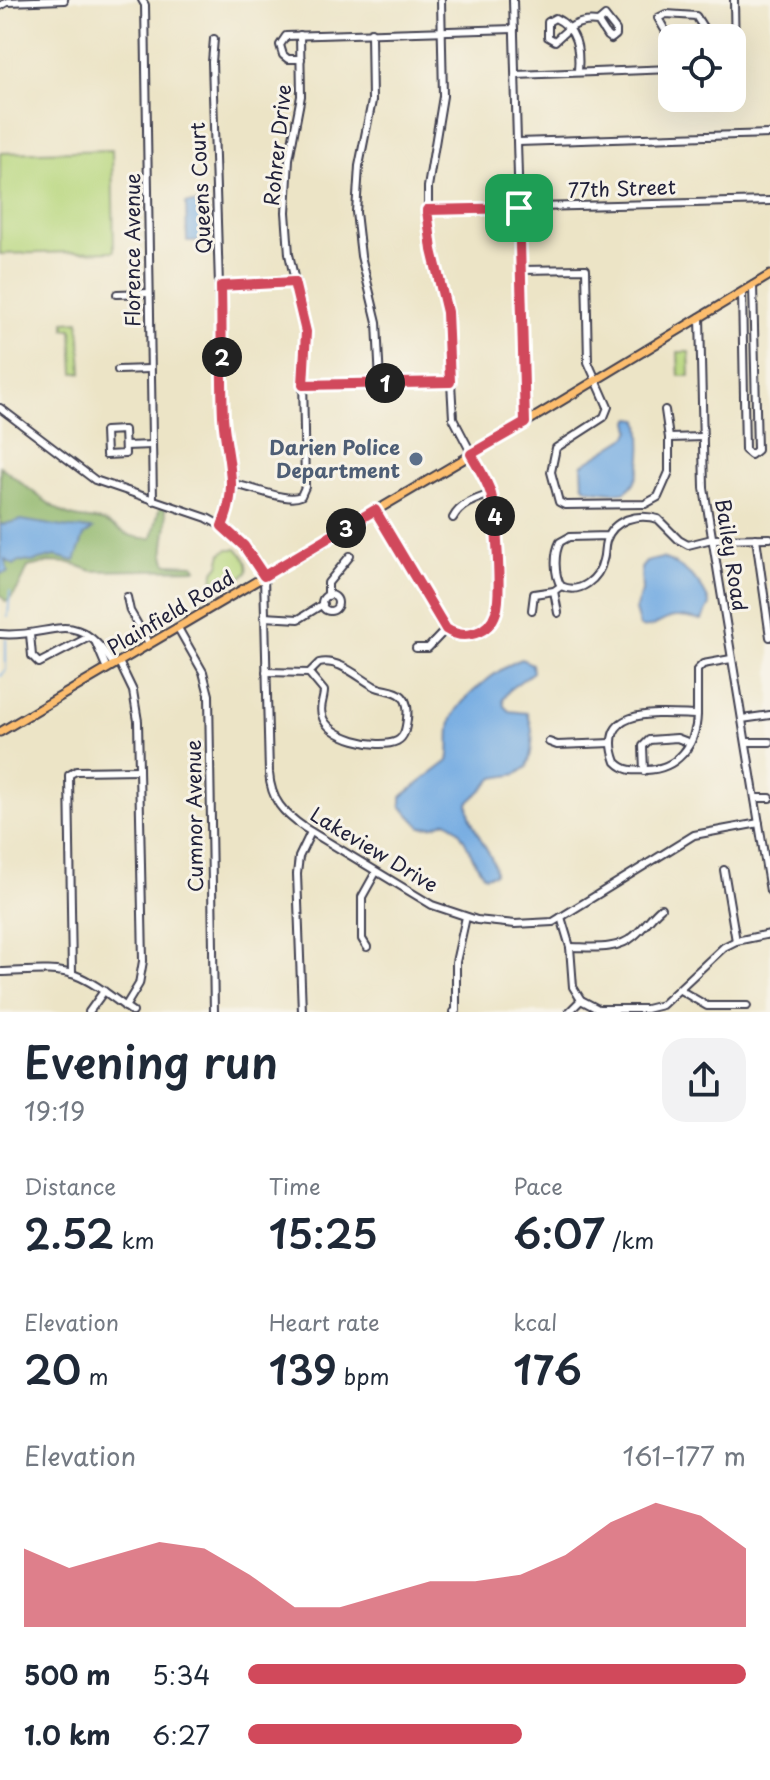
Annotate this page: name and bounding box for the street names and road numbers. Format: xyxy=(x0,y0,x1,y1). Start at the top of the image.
street label: Rohrer Drive xyxy=(256,83,298,207)
street label: Queens Court xyxy=(182,121,218,255)
street label: 77th Street xyxy=(567,171,676,205)
street label: Florence Avenue xyxy=(117,173,147,327)
street label: Bailey Road xyxy=(708,496,756,613)
street label: Plainfield Road xyxy=(101,562,240,662)
street label: Cumnor Avenue xyxy=(178,739,210,892)
street label: Lakeview Drive xyxy=(305,799,444,899)

